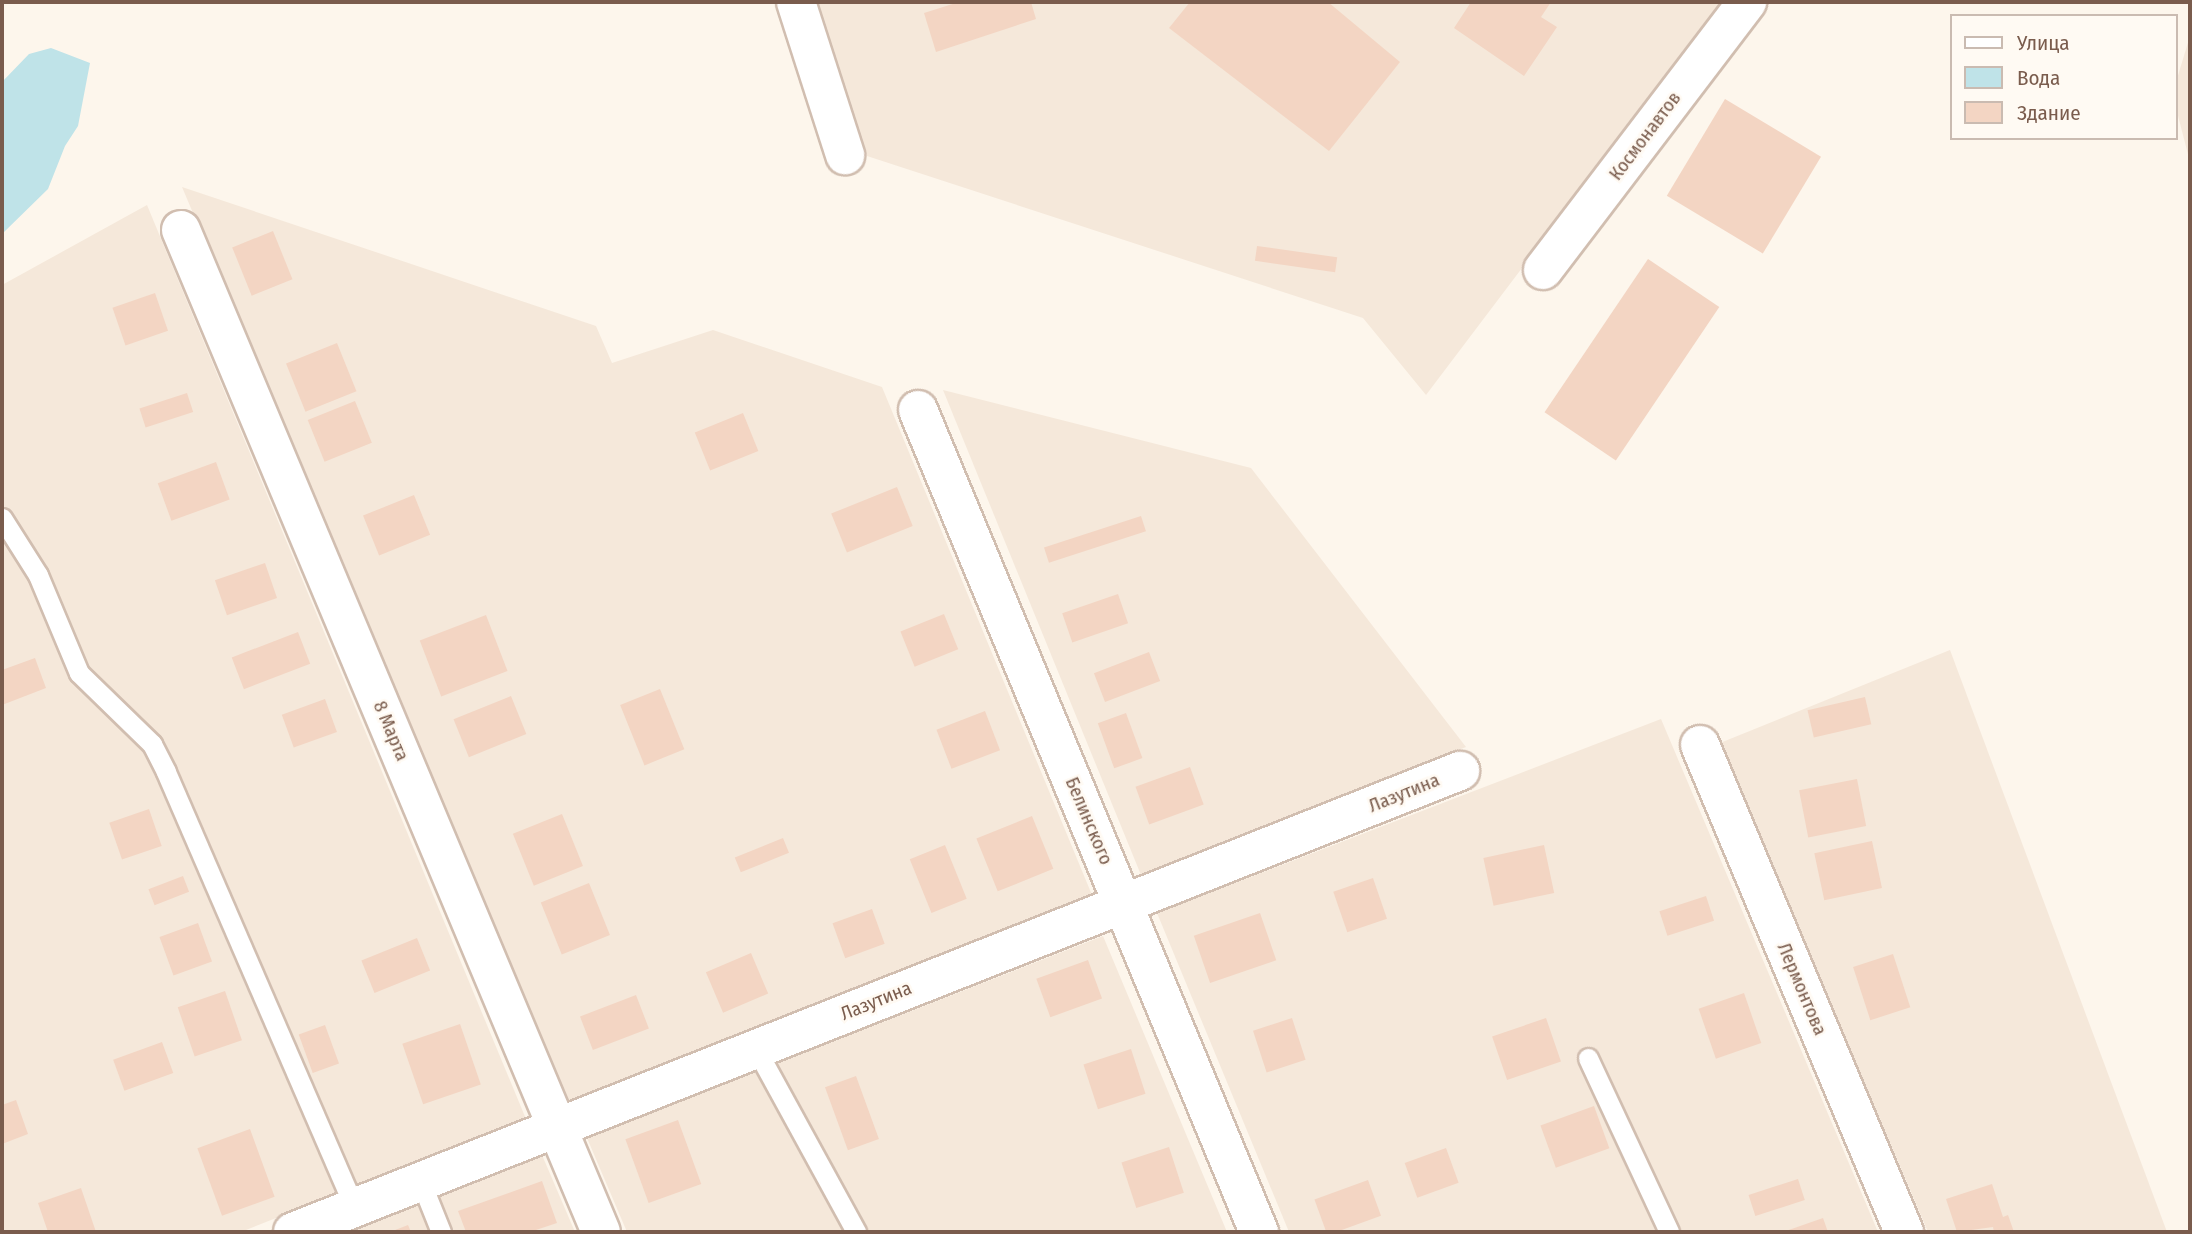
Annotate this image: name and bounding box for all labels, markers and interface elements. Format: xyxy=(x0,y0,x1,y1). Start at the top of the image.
legend xyxy=(1951,14,2178,140)
text: Улица xyxy=(2017,30,2070,56)
text: Вода xyxy=(2017,65,2060,91)
street label: Космонавтов xyxy=(1604,87,1686,185)
text: Здание xyxy=(2017,100,2081,126)
street label: 8 Марта xyxy=(368,698,414,764)
street label: Лазутина xyxy=(1365,768,1443,818)
street label: Белинского xyxy=(1060,774,1118,868)
street label: Лермонтова xyxy=(1772,939,1832,1039)
street label: Лазутина xyxy=(837,976,915,1026)

